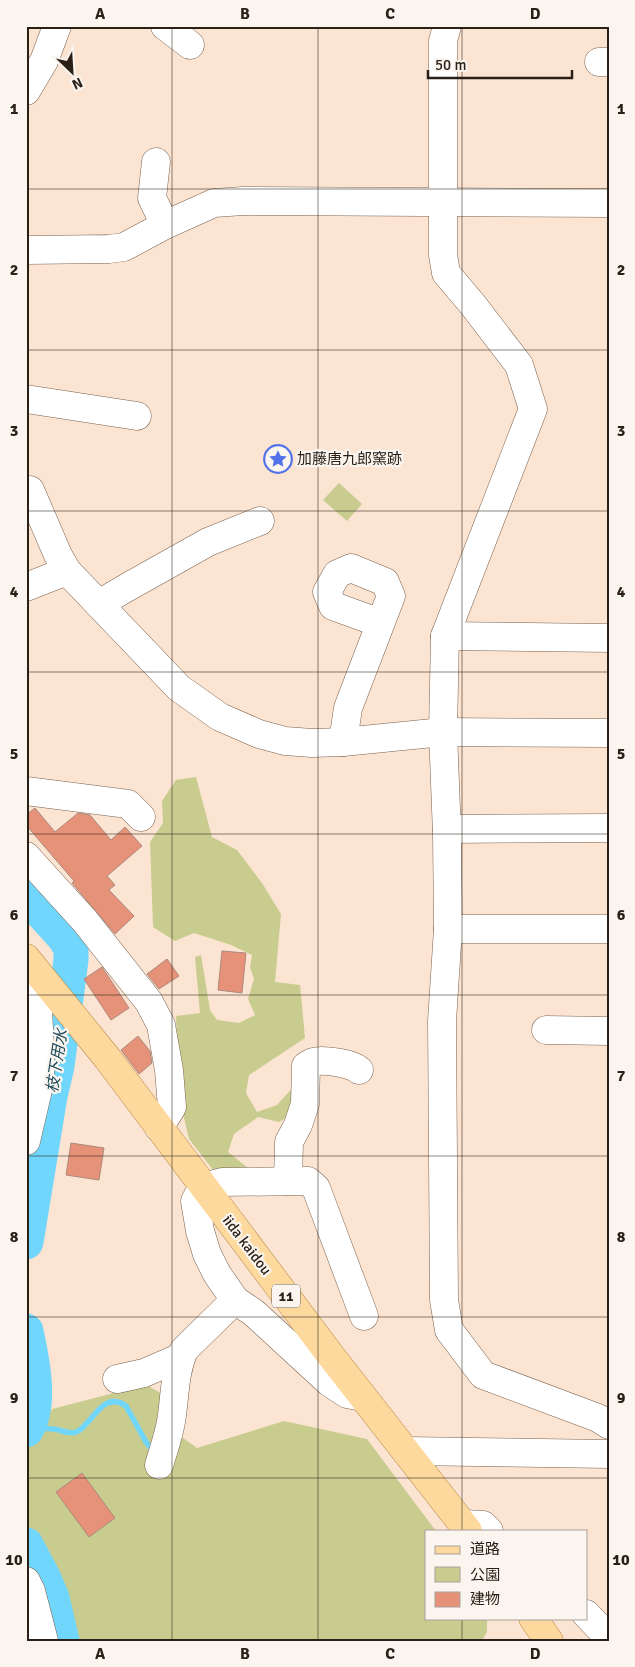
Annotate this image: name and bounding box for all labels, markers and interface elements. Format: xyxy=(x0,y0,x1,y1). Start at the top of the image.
text: A xyxy=(95,4,106,24)
text: B xyxy=(240,4,250,24)
text: C xyxy=(385,4,395,24)
text: D xyxy=(530,4,541,24)
north arrow xyxy=(48,48,98,98)
scale bar xyxy=(428,48,571,80)
text: 50 m xyxy=(435,56,466,74)
text: N xyxy=(69,74,85,93)
text: 1 xyxy=(10,99,19,119)
text: 1 xyxy=(617,99,626,119)
text: 2 xyxy=(10,260,18,280)
text: 2 xyxy=(617,260,625,280)
text: 3 xyxy=(10,421,18,441)
text: 3 xyxy=(617,421,625,441)
place icon: 加藤唐九郎窯跡 xyxy=(263,444,293,474)
place label: 加藤唐九郎窯跡 xyxy=(297,450,402,468)
text: 4 xyxy=(10,582,19,602)
text: 4 xyxy=(617,582,626,602)
text: 5 xyxy=(10,744,18,764)
text: 5 xyxy=(617,744,625,764)
text: 6 xyxy=(10,905,19,925)
text: 6 xyxy=(617,905,626,925)
water label: 枝下用水 xyxy=(42,1026,72,1094)
text: 7 xyxy=(10,1066,19,1086)
text: 7 xyxy=(617,1066,626,1086)
street label: iida kaidou xyxy=(219,1212,275,1278)
text: 8 xyxy=(10,1227,19,1247)
text: 8 xyxy=(617,1227,626,1247)
road number: 11 xyxy=(272,1284,300,1308)
text: 9 xyxy=(10,1388,19,1408)
text: 9 xyxy=(617,1388,626,1408)
legend xyxy=(425,1530,588,1620)
text: 道路 xyxy=(470,1540,500,1558)
text: 10 xyxy=(5,1550,23,1570)
text: 10 xyxy=(612,1550,630,1570)
text: 公園 xyxy=(470,1566,500,1584)
text: 建物 xyxy=(470,1590,500,1608)
text: A xyxy=(95,1644,106,1664)
text: B xyxy=(240,1644,250,1664)
text: C xyxy=(385,1644,395,1664)
text: D xyxy=(530,1644,541,1664)

